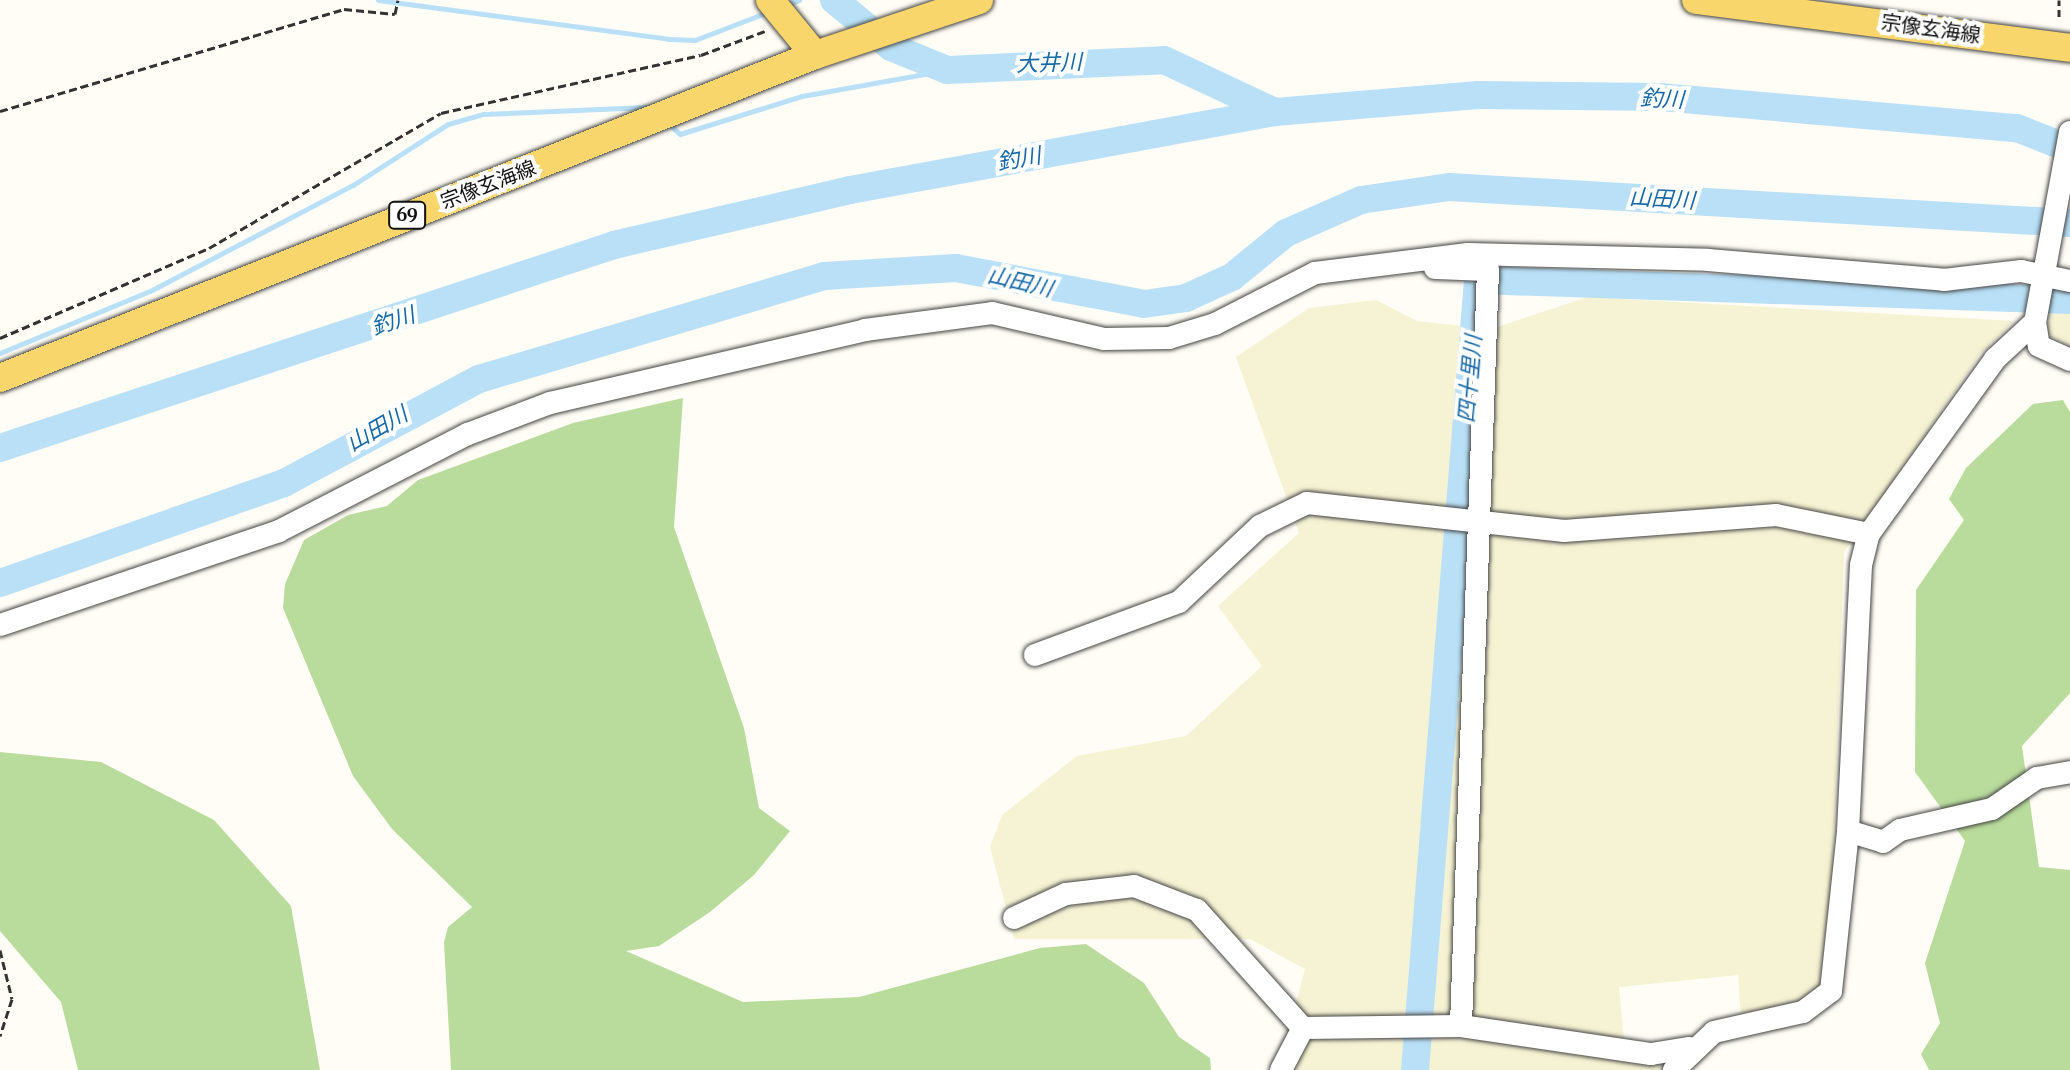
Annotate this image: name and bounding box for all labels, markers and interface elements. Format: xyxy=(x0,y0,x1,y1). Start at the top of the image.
street label: 宗像玄海線 xyxy=(1880,9,1982,47)
water label: 大井川 xyxy=(1016,49,1082,77)
water label: 釣川 xyxy=(1639,85,1685,113)
water label: 釣川 xyxy=(995,142,1043,176)
street label: 宗像玄海線 xyxy=(437,155,539,213)
water label: 山田川 xyxy=(1628,184,1696,214)
road number: 69 xyxy=(387,201,427,229)
water label: 山田川 xyxy=(985,262,1055,302)
water label: 釣川 xyxy=(368,301,418,341)
water label: 四十里川 xyxy=(1453,334,1487,424)
water label: 山田川 xyxy=(342,401,412,457)

